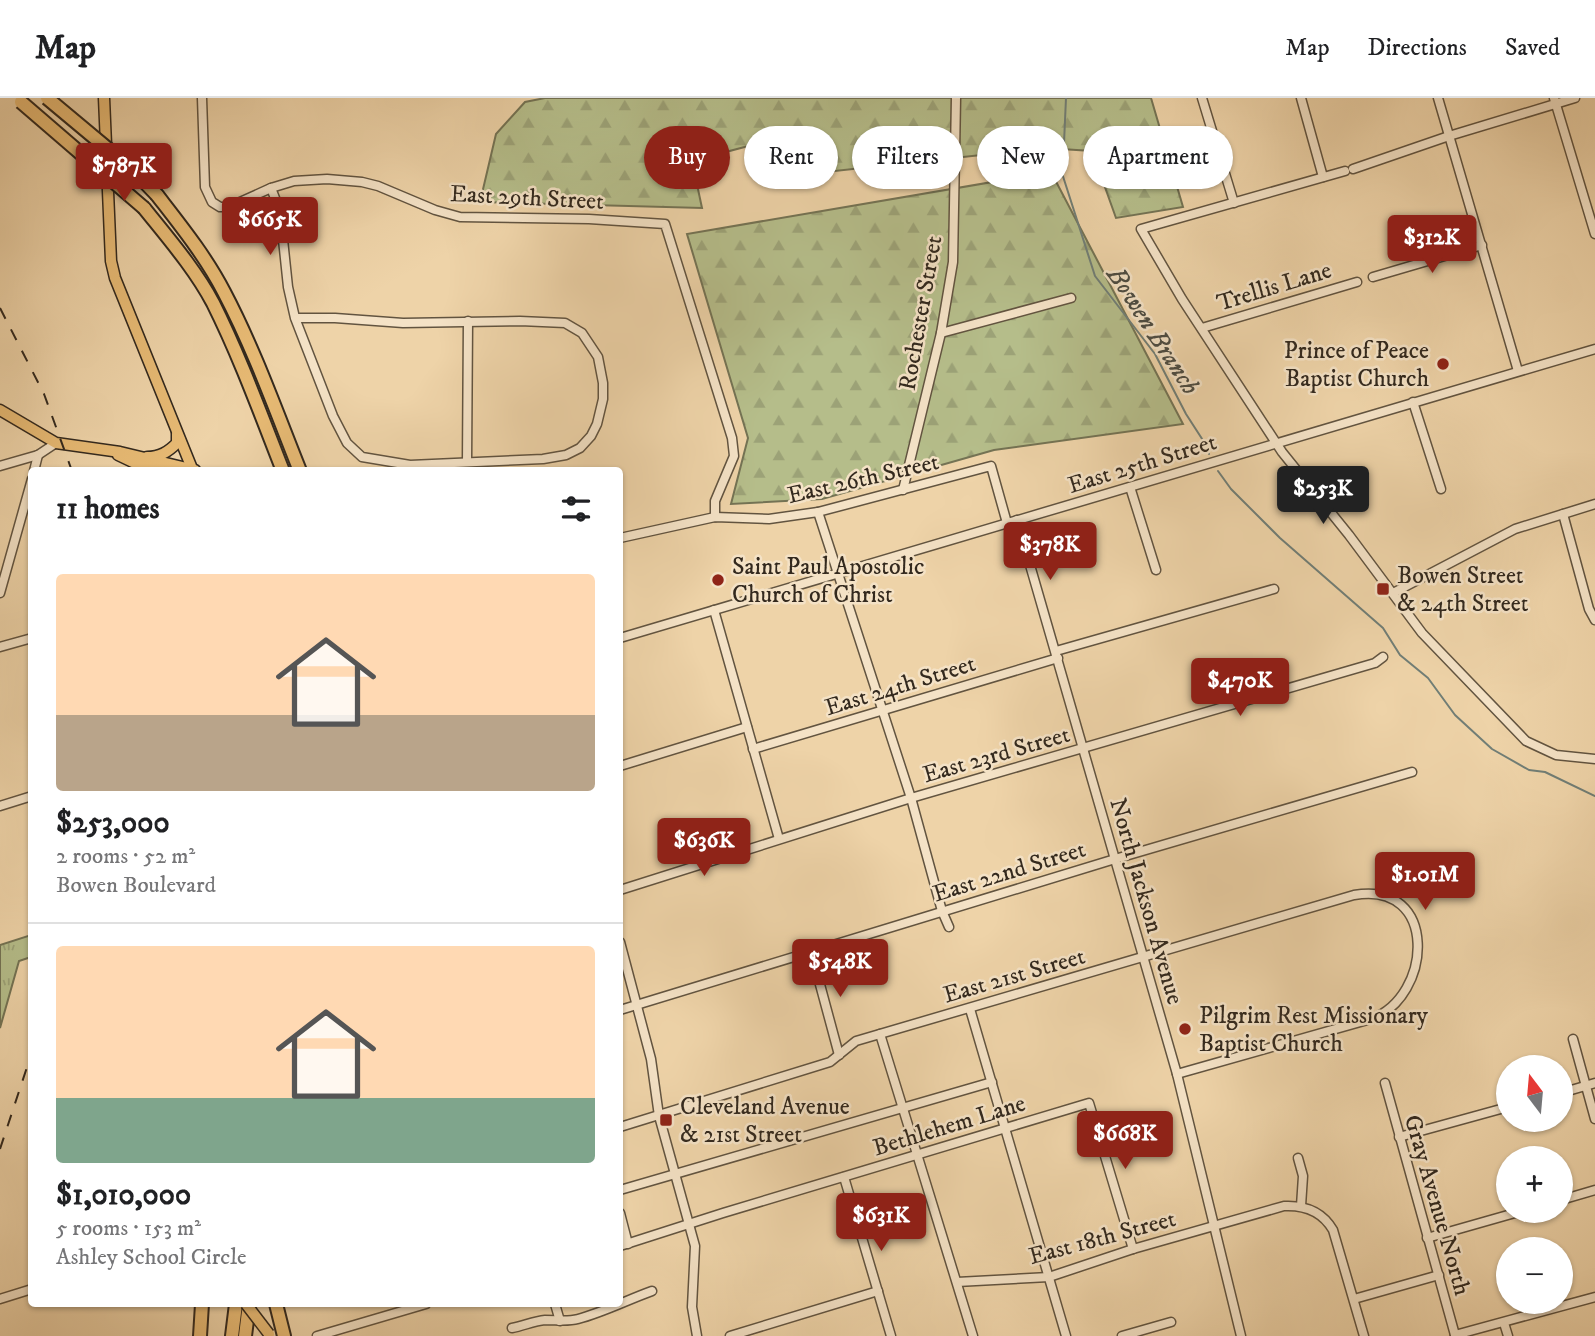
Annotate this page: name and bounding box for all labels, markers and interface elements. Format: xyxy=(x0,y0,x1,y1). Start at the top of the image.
text: Map xyxy=(35,28,96,69)
text: Map xyxy=(1285,33,1330,63)
text: Directions xyxy=(1368,33,1467,63)
text: Saved xyxy=(1505,33,1560,63)
chip: Buy xyxy=(644,126,730,189)
chip: Rent xyxy=(744,126,838,189)
chip: Filters xyxy=(852,126,963,189)
chip: New xyxy=(977,126,1069,189)
chip: Apartment xyxy=(1083,126,1233,189)
pin: $787K xyxy=(75,144,173,203)
text: $787K xyxy=(92,151,156,180)
street label: East 29th Street xyxy=(449,179,605,217)
pin: $665K xyxy=(221,198,319,257)
text: $665K xyxy=(238,205,302,234)
pin: $312K xyxy=(1383,216,1481,275)
text: $312K xyxy=(1403,223,1461,252)
street label: Rochester Street xyxy=(893,233,949,393)
street label: Trellis Lane xyxy=(1213,255,1335,319)
water label: Bowen Branch xyxy=(1098,260,1207,401)
place label: Prince of Peace Baptist Church xyxy=(1284,336,1429,394)
marker: Prince of Peace Baptist Church xyxy=(1435,356,1451,372)
street label: East 25th Street xyxy=(1064,427,1221,501)
street label: East 26th Street xyxy=(785,447,942,511)
pin: $253K xyxy=(1274,466,1372,526)
text: $253K xyxy=(1293,474,1353,503)
icon: filters xyxy=(557,490,595,528)
text: 11 homes xyxy=(56,491,160,528)
pin: $378K xyxy=(1001,522,1099,582)
text: $378K xyxy=(1020,530,1080,559)
place label: Saint Paul Apostolic Church of Christ xyxy=(732,552,924,610)
place label: Bowen Street & 24th Street xyxy=(1397,561,1529,619)
marker: Saint Paul Apostolic Church of Christ xyxy=(710,572,726,588)
marker: Bowen Street & 24th Street xyxy=(1375,581,1391,597)
icon: home xyxy=(263,619,389,745)
street label: East 24th Street xyxy=(821,649,979,723)
pin: $470K xyxy=(1191,658,1289,718)
text: $470K xyxy=(1207,666,1273,695)
street label: East 23rd Street xyxy=(919,720,1074,790)
street label: North Jackson Avenue xyxy=(1102,795,1190,1008)
text: $253,000 xyxy=(56,805,170,842)
pin: $636K xyxy=(655,818,753,878)
text: $636K xyxy=(673,826,735,855)
street label: East 22nd Street xyxy=(929,834,1090,909)
text: 2 rooms · 52 m² xyxy=(56,842,195,871)
pin: $1.01M xyxy=(1368,852,1482,912)
text: $1.01M xyxy=(1391,860,1459,889)
text: Bowen Boulevard xyxy=(56,871,216,900)
pin: $548K xyxy=(791,940,889,999)
street label: East 21st Street xyxy=(940,941,1089,1011)
text: $548K xyxy=(808,947,872,976)
icon: home xyxy=(263,991,389,1117)
place label: Pilgrim Rest Missionary Baptist Church xyxy=(1199,1001,1429,1059)
marker: Pilgrim Rest Missionary Baptist Church xyxy=(1177,1021,1193,1037)
north arrow xyxy=(1496,1055,1573,1132)
map controls xyxy=(1496,1055,1573,1314)
street label: Bethlehem Lane xyxy=(869,1089,1029,1163)
place label: Cleveland Avenue & 21st Street xyxy=(680,1092,850,1150)
street label: Gray Avenue North xyxy=(1397,1111,1477,1300)
marker: Cleveland Avenue & 21st Street xyxy=(658,1112,674,1128)
pin: $668K xyxy=(1076,1112,1174,1171)
text: $668K xyxy=(1093,1119,1157,1148)
button: + xyxy=(1496,1146,1573,1223)
text: $1,010,000 xyxy=(56,1177,191,1214)
pin: $631K xyxy=(832,1194,930,1253)
text: $631K xyxy=(852,1201,910,1230)
street label: East 18th Street xyxy=(1025,1204,1179,1272)
text: 5 rooms · 153 m² xyxy=(56,1214,201,1243)
button: − xyxy=(1496,1237,1573,1314)
text: Ashley School Circle xyxy=(56,1243,247,1272)

